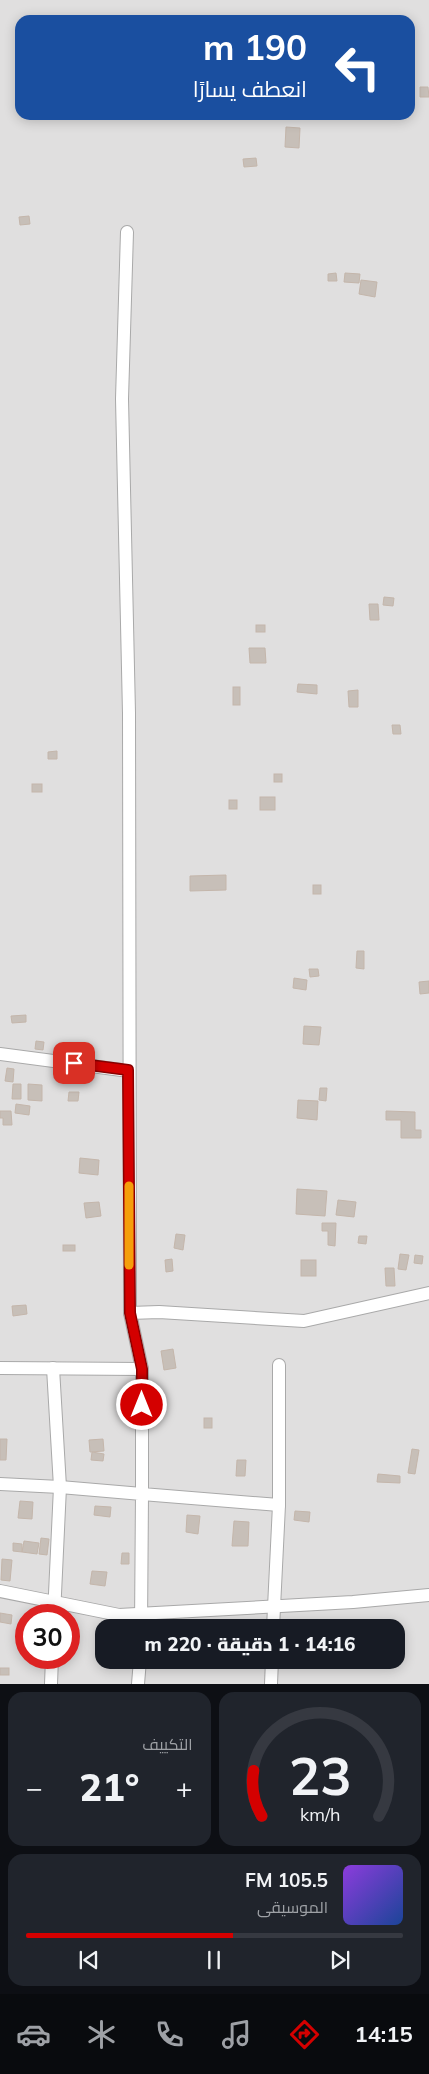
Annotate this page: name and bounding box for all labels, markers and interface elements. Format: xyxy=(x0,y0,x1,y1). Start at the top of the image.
text: 190 m xyxy=(203,25,307,69)
icon: left xyxy=(325,35,390,100)
text: انعطف يسارًا xyxy=(193,75,307,103)
pin xyxy=(53,1042,95,1084)
icon: arrive xyxy=(60,1049,88,1077)
position arrow xyxy=(115,1378,167,1430)
speed limit sign: 30 xyxy=(15,1604,80,1669)
text: 14:16 · 1 دقيقة · 220 m xyxy=(145,1632,355,1656)
text: التكييف xyxy=(142,1734,193,1754)
text: 23 xyxy=(289,1743,351,1808)
text: 21° xyxy=(79,1763,139,1811)
text: − xyxy=(26,1770,43,1805)
text: + xyxy=(176,1770,192,1805)
text: km/h xyxy=(300,1803,340,1825)
text: 105.5 FM xyxy=(245,1868,328,1892)
text: الموسيقى xyxy=(257,1897,328,1917)
icon: previous xyxy=(75,1946,103,1974)
icon: pause xyxy=(200,1946,228,1974)
icon: next xyxy=(326,1946,354,1974)
icon: car xyxy=(16,2017,51,2052)
icon: climate xyxy=(84,2017,119,2052)
icon: phone xyxy=(152,2017,187,2052)
icon: music xyxy=(219,2017,254,2052)
icon: directions xyxy=(287,2017,322,2052)
text: 14:15 xyxy=(354,2020,413,2048)

